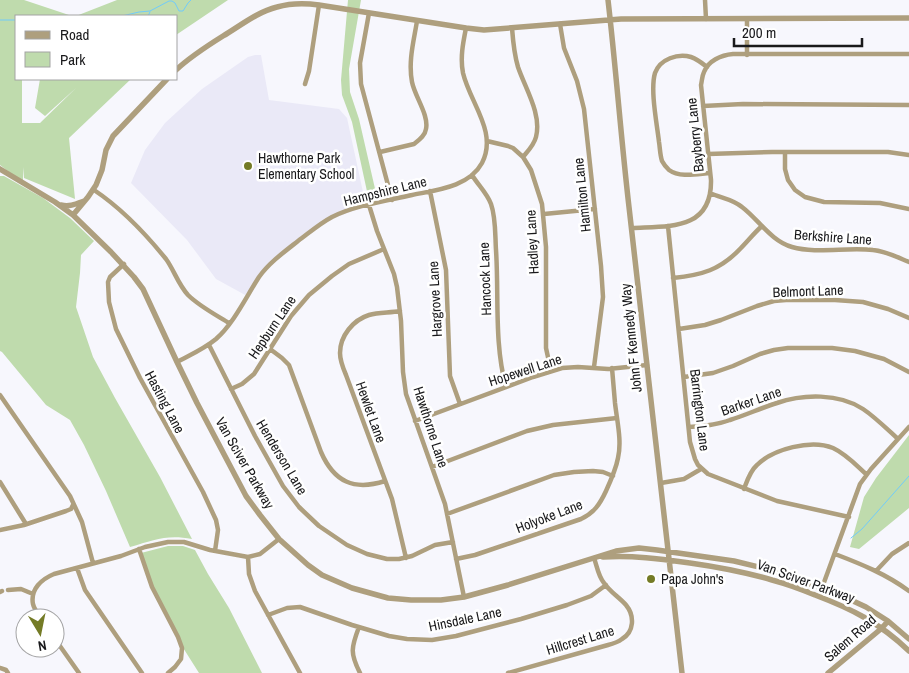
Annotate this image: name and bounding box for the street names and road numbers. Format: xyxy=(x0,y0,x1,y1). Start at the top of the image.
street label: Bayberry Lane xyxy=(682,97,708,173)
street label: Hamilton Lane xyxy=(569,157,595,233)
street label: Hampshire Lane xyxy=(342,172,428,210)
street label: Hadley Lane xyxy=(521,209,543,275)
street label: Berkshire Lane xyxy=(794,225,872,249)
street label: Hancock Lane xyxy=(475,242,495,316)
street label: Hargrove Lane xyxy=(424,261,446,337)
street label: Belmont Lane xyxy=(772,281,844,301)
street label: John F Kennedy Way xyxy=(616,282,646,393)
street label: Hepburn Lane xyxy=(244,292,300,362)
street label: Hopewell Lane xyxy=(486,350,564,390)
street label: Hasting Lane xyxy=(141,368,189,436)
street label: Barrington Lane xyxy=(686,368,714,452)
street label: Hewlet Lane xyxy=(352,379,390,445)
street label: Barker Lane xyxy=(719,382,783,420)
street label: Hawthorne Lane xyxy=(409,384,453,470)
street label: Van Sciver Parkway xyxy=(212,414,279,512)
street label: Henderson Lane xyxy=(252,416,312,498)
street label: Holyoke Lane xyxy=(513,495,585,537)
street label: Van Sciver Parkway xyxy=(755,555,857,607)
street label: Hinsdale Lane xyxy=(427,602,503,636)
street label: Salem Road xyxy=(820,610,880,666)
street label: Hillcrest Lane xyxy=(544,621,616,659)

